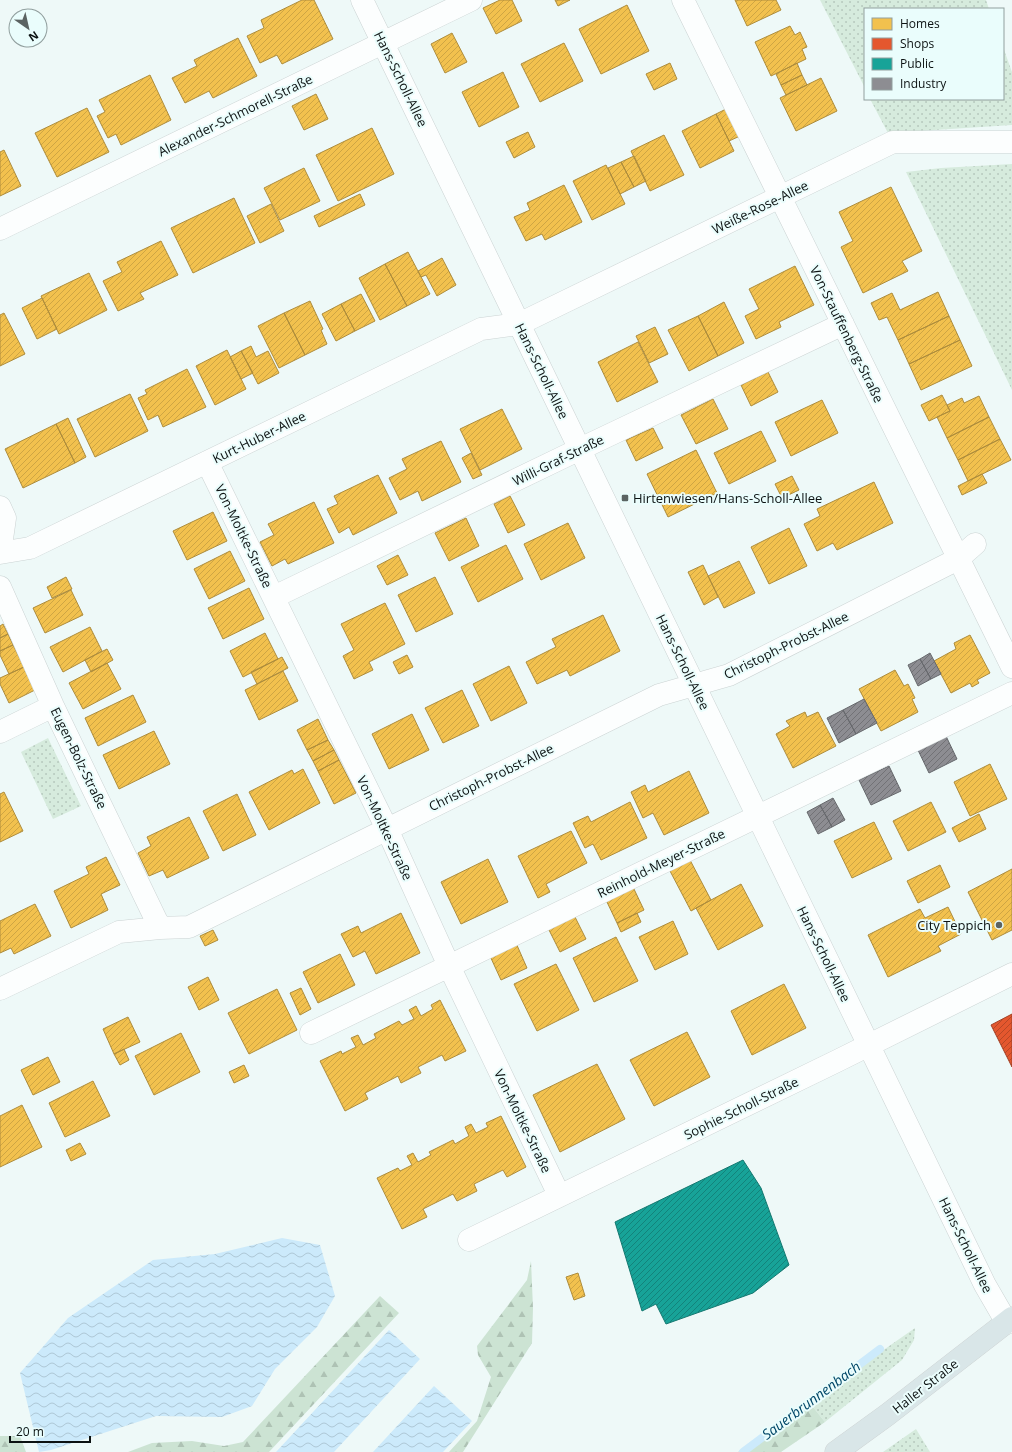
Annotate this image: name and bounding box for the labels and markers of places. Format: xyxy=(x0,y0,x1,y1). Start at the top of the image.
place label: Hirtenwiesen/Hans-Scholl-Allee xyxy=(633,489,822,507)
marker: Hirtenwiesen/Hans-Scholl-Allee xyxy=(620,493,630,503)
place label: City Teppich xyxy=(917,916,991,934)
marker: City Teppich xyxy=(994,920,1004,930)

